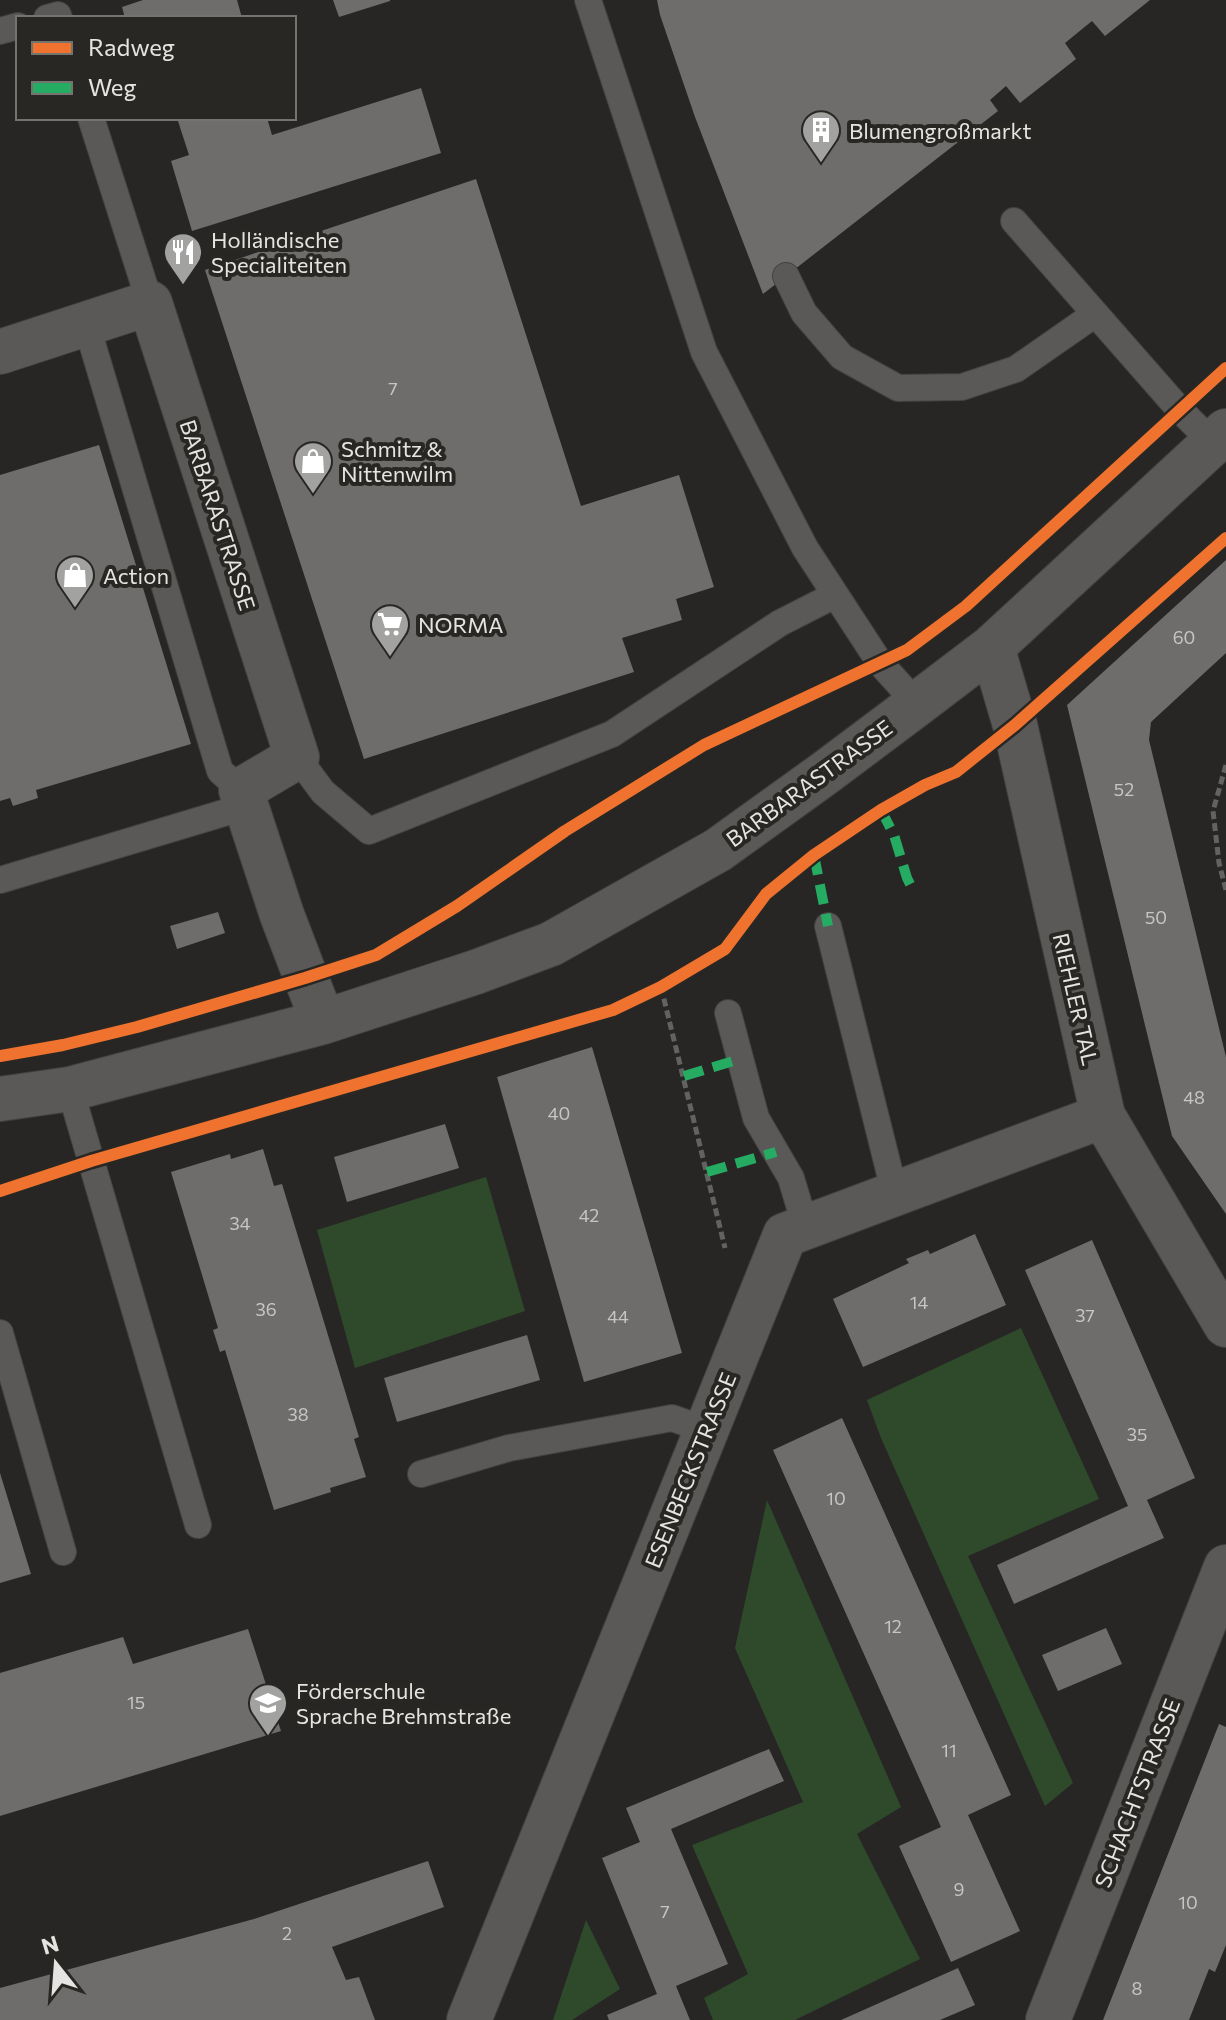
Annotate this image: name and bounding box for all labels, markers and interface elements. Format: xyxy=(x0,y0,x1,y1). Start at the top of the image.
legend xyxy=(16,16,296,120)
text: Radweg xyxy=(88,32,175,61)
text: Weg xyxy=(88,72,136,101)
building icon: Blumengroßmarkt xyxy=(800,109,842,164)
place label: Blumengroßmarkt xyxy=(849,117,1032,144)
place label: Holländische Specialiteiten xyxy=(211,226,347,278)
restaurant icon: Holländische Specialiteiten xyxy=(162,231,204,286)
house number: 7 xyxy=(388,377,398,399)
street label: BARBARASTRASSE xyxy=(174,416,262,614)
place label: Schmitz & Nittenwilm xyxy=(341,435,453,487)
shop icon: Schmitz & Nittenwilm xyxy=(292,440,334,495)
shop icon: Action xyxy=(54,554,96,609)
place label: Action xyxy=(103,562,169,589)
supermarket icon: NORMA xyxy=(369,603,411,658)
place label: NORMA xyxy=(418,611,504,638)
house number: 60 xyxy=(1173,626,1195,648)
street label: BARBARASTRASSE xyxy=(721,714,897,852)
house number: 52 xyxy=(1114,778,1134,800)
house number: 50 xyxy=(1145,906,1167,928)
street label: RIEHLER TAL xyxy=(1048,930,1104,1068)
house number: 48 xyxy=(1183,1086,1205,1108)
house number: 40 xyxy=(548,1102,570,1124)
house number: 42 xyxy=(579,1204,599,1226)
house number: 34 xyxy=(229,1212,251,1234)
house number: 14 xyxy=(910,1291,928,1313)
house number: 36 xyxy=(255,1298,277,1320)
house number: 37 xyxy=(1075,1304,1095,1326)
house number: 44 xyxy=(607,1305,629,1327)
street label: ESENBECKSTRASSE xyxy=(638,1368,742,1572)
house number: 38 xyxy=(287,1403,309,1425)
house number: 35 xyxy=(1127,1423,1147,1445)
house number: 10 xyxy=(826,1487,846,1509)
house number: 12 xyxy=(884,1615,902,1637)
place label: Förderschule Sprache Brehmstraße xyxy=(296,1677,511,1729)
school or university icon: Förderschule Sprache Brehmstraße xyxy=(247,1682,289,1737)
house number: 15 xyxy=(127,1691,145,1713)
street label: SCHACHTSTRASSE xyxy=(1089,1695,1185,1891)
house number: 11 xyxy=(941,1739,957,1761)
house number: 9 xyxy=(954,1878,964,1900)
house number: 10 xyxy=(1178,1891,1198,1913)
house number: 7 xyxy=(660,1900,670,1922)
house number: 2 xyxy=(282,1922,292,1944)
north arrow xyxy=(16,1924,96,2004)
text: N xyxy=(38,1929,62,1960)
house number: 8 xyxy=(1132,1977,1143,1999)

